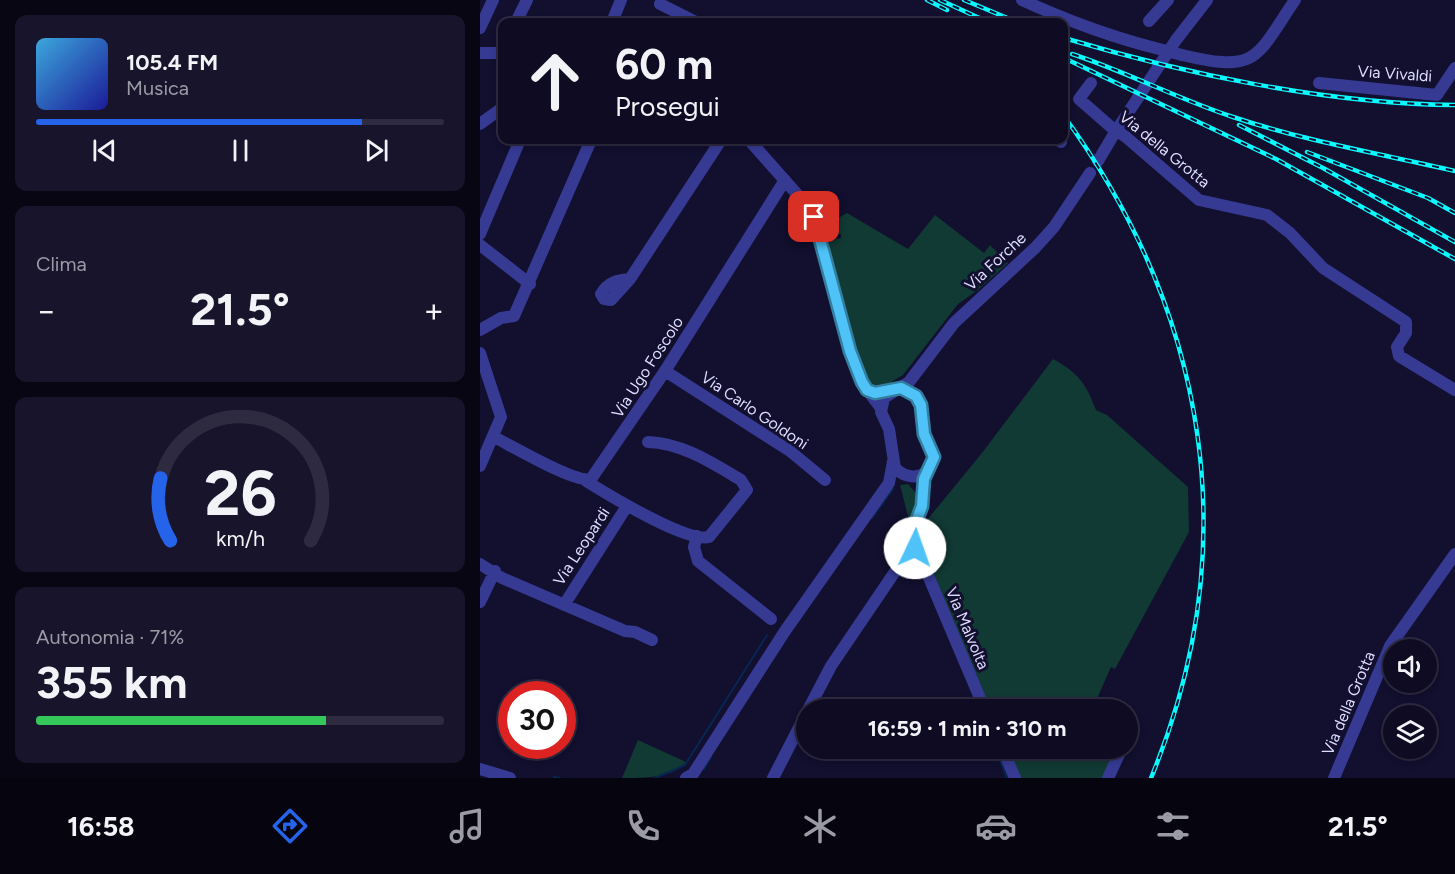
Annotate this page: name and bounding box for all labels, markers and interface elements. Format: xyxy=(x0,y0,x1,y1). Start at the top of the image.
text: 60 m xyxy=(615,39,713,90)
icon: ahead xyxy=(516,42,594,120)
text: 105.4 FM xyxy=(126,49,218,76)
street label: Via Vivaldi xyxy=(1357,61,1433,86)
text: Musica xyxy=(126,76,189,100)
text: Prosegui xyxy=(615,90,720,123)
street label: Via della Grotta xyxy=(1115,107,1214,192)
icon: previous xyxy=(88,134,121,167)
icon: pause xyxy=(224,134,257,167)
icon: next xyxy=(360,134,393,167)
pin xyxy=(788,191,839,242)
icon: arrive xyxy=(797,200,830,233)
street label: Via Forche xyxy=(961,228,1030,294)
text: Clima xyxy=(36,252,87,276)
text: 21.5° xyxy=(190,282,290,336)
text: − xyxy=(36,291,57,330)
text: + xyxy=(423,291,444,330)
street label: Via Ugo Foscolo xyxy=(608,313,687,421)
street label: Via Carlo Goldoni xyxy=(698,368,812,453)
text: 26 xyxy=(204,457,276,532)
street label: Via Leopardi xyxy=(549,504,614,589)
position arrow xyxy=(883,516,947,580)
text: km/h xyxy=(216,527,264,552)
street label: Via Malvolta xyxy=(942,584,993,672)
text: Autonomia · 71% xyxy=(36,625,184,649)
map controls xyxy=(1383,639,1437,759)
button: sound xyxy=(1383,639,1437,693)
street label: Via della Grotta xyxy=(1318,648,1379,758)
text: 355 km xyxy=(36,655,187,709)
speed limit sign: 30 xyxy=(498,681,576,759)
button: layers xyxy=(1383,705,1437,759)
text: 16:59 · 1 min · 310 m xyxy=(868,715,1066,742)
icon: directions xyxy=(269,805,311,847)
icon: music xyxy=(446,805,488,847)
icon: phone xyxy=(622,805,664,847)
icon: climate xyxy=(799,805,841,847)
icon: car xyxy=(975,805,1017,847)
icon: filters xyxy=(1152,805,1194,847)
text: 16:58 xyxy=(67,810,135,843)
text: 21.5° xyxy=(1328,810,1388,843)

